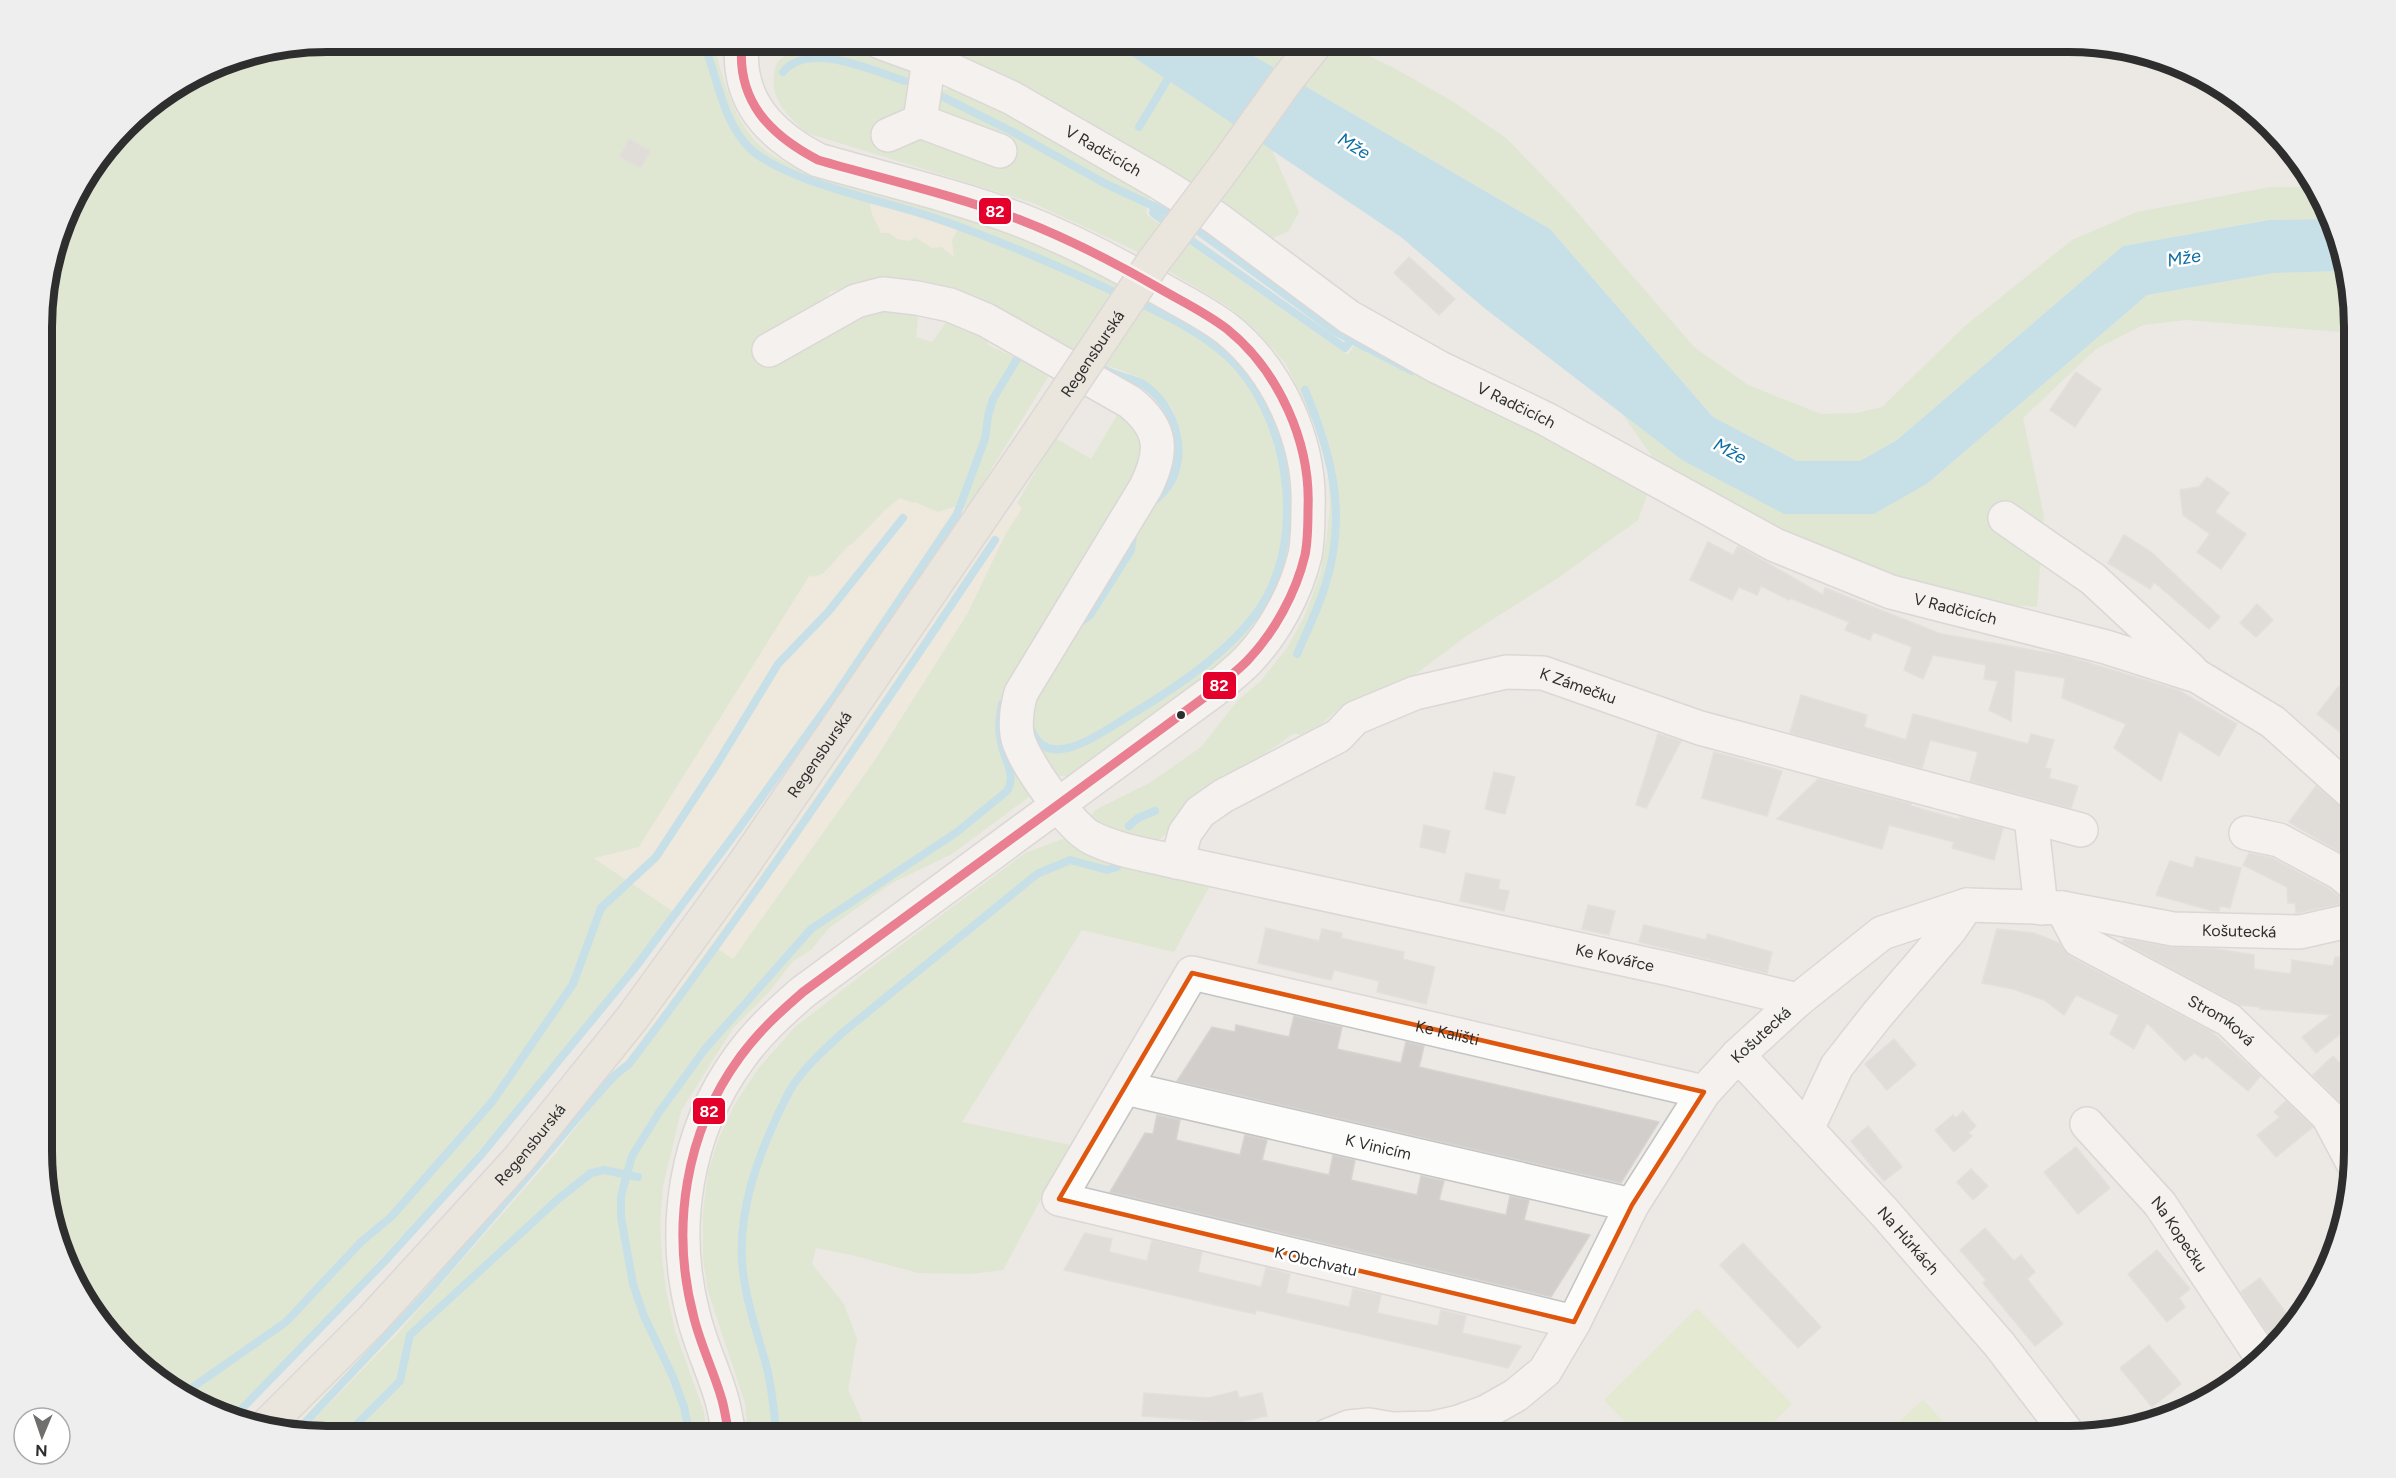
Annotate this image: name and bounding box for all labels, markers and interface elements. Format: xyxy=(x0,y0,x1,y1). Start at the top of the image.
street label: V Radčicích xyxy=(1062,122,1145,181)
water label: Mže xyxy=(1334,128,1374,164)
line badge: 82 xyxy=(978,197,1012,225)
text: 82 xyxy=(985,202,1005,221)
water label: Mže xyxy=(2165,244,2203,272)
street label: Regensburská xyxy=(1057,307,1128,401)
street label: V Radčicích xyxy=(1474,378,1559,432)
water label: Mže xyxy=(1710,433,1750,469)
street label: V Radčicích xyxy=(1912,589,1999,629)
street label: K Zámečku xyxy=(1537,664,1619,708)
line badge: 82 xyxy=(1202,671,1237,700)
text: 82 xyxy=(1209,676,1229,695)
street label: Regensburská xyxy=(783,708,856,801)
unlabelled marker xyxy=(1175,709,1187,721)
street label: Košutecká xyxy=(2202,921,2277,941)
street label: Ke Kovářce xyxy=(1574,940,1656,976)
street label: Stromková xyxy=(2185,991,2258,1050)
street label: Košutecká xyxy=(1727,1003,1795,1067)
street label: Ke Kališti xyxy=(1414,1016,1481,1049)
line badge: 82 xyxy=(692,1097,726,1125)
street label: Regensburská xyxy=(491,1100,569,1189)
text: 82 xyxy=(699,1102,719,1121)
street label: K Vinicím xyxy=(1343,1130,1413,1164)
street label: Na Kopečku xyxy=(2147,1192,2211,1276)
street label: Na Hůrkách xyxy=(1874,1203,1943,1279)
street label: K Obchvatu xyxy=(1273,1243,1359,1280)
north arrow xyxy=(12,1406,72,1466)
text: N xyxy=(35,1441,48,1460)

